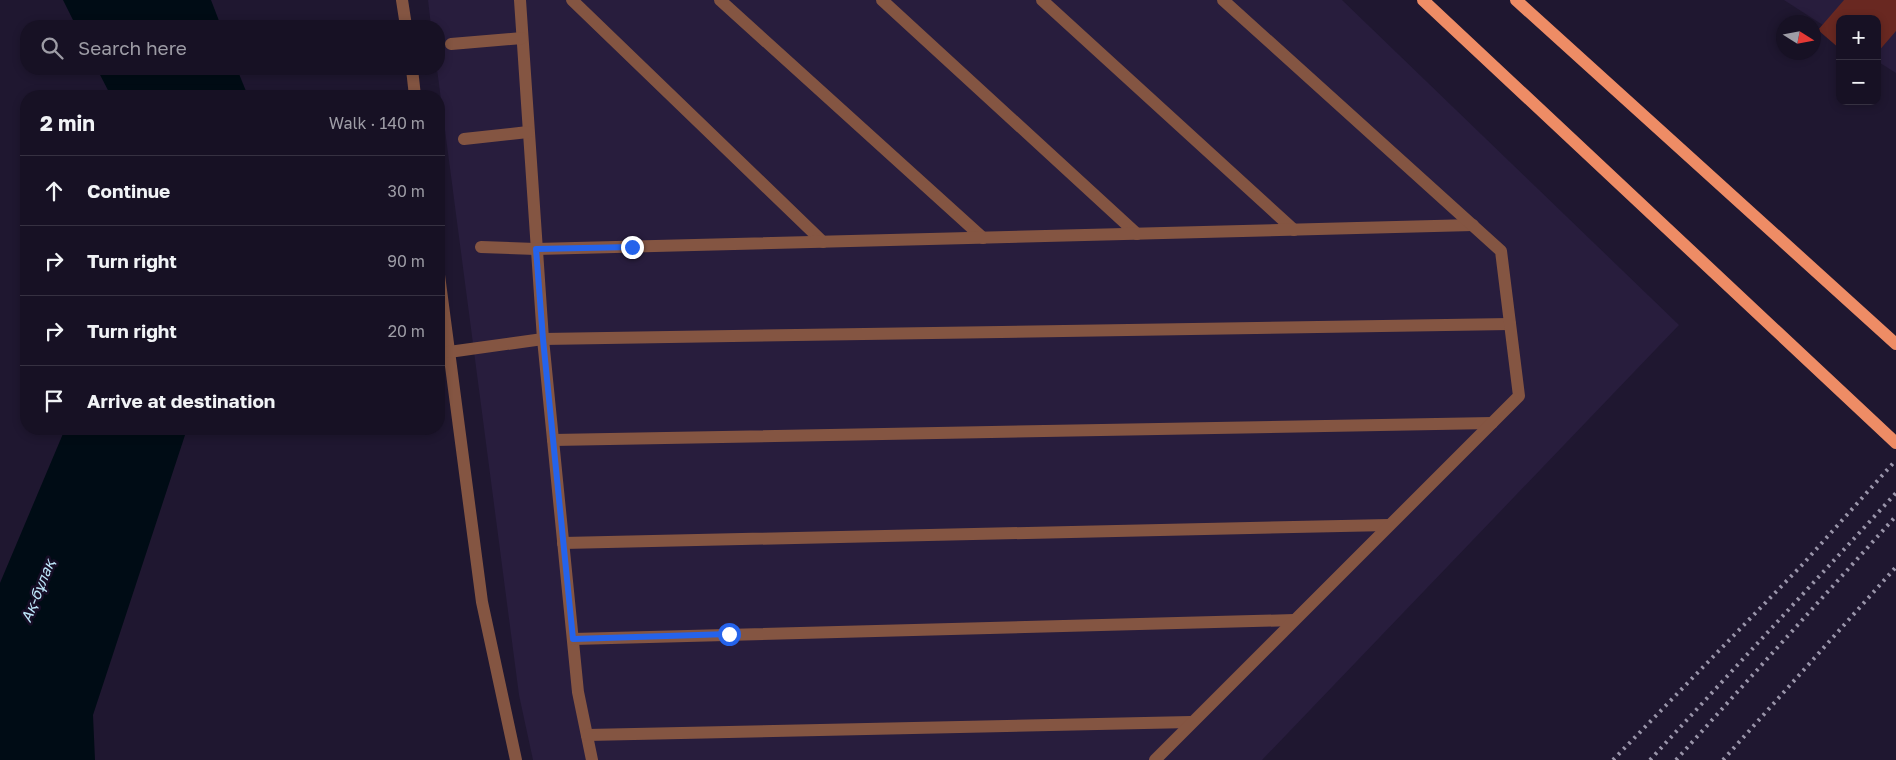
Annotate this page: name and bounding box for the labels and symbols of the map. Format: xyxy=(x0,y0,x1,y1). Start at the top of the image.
north arrow xyxy=(1776,15,1821,60)
route end xyxy=(621,236,644,259)
water label: Ақ-бұлақ xyxy=(16,554,60,625)
route start xyxy=(718,623,741,646)

